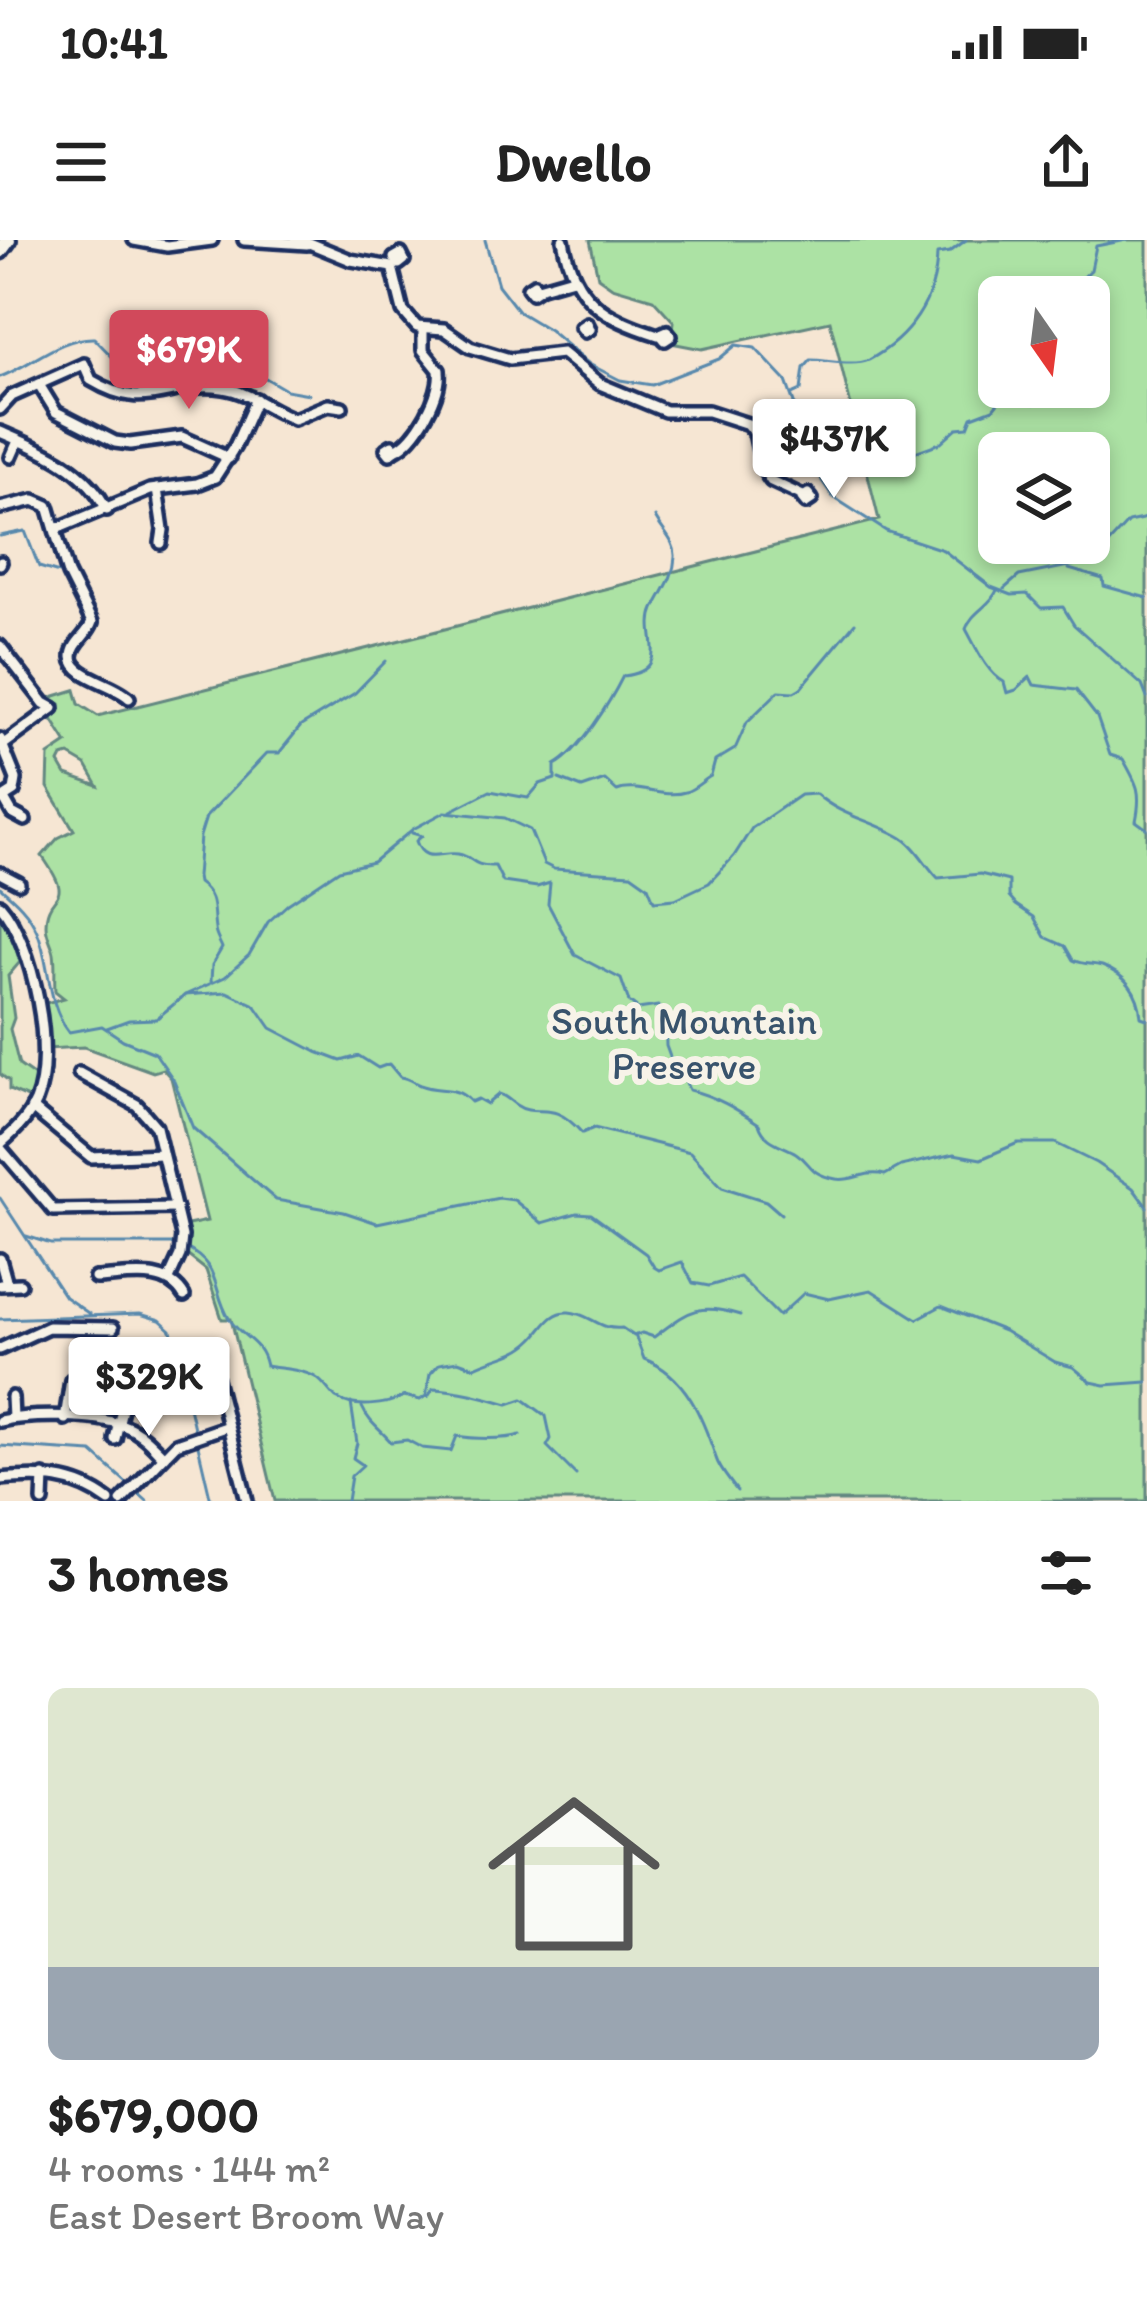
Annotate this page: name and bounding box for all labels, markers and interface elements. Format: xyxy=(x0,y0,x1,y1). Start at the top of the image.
text: 10:41 xyxy=(60,15,168,69)
icon: menu xyxy=(48,129,114,195)
icon: share xyxy=(1033,129,1099,195)
text: Dwello xyxy=(495,130,652,195)
north arrow xyxy=(978,276,1110,408)
map controls xyxy=(978,276,1110,564)
pin: $679K xyxy=(105,310,273,412)
text: $679K xyxy=(136,325,242,372)
pin: $437K xyxy=(750,399,918,501)
text: $437K xyxy=(780,414,888,461)
button: layers xyxy=(978,432,1110,564)
park label: South Mountain Preserve xyxy=(551,997,817,1089)
pin: $329K xyxy=(65,1337,233,1439)
text: $329K xyxy=(96,1352,202,1399)
icon: filters xyxy=(1033,1540,1099,1606)
text: 3 homes xyxy=(48,1543,229,1604)
icon: home xyxy=(466,1766,682,1982)
text: $679,000 xyxy=(48,2084,259,2145)
text: 4 rooms · 144 m² xyxy=(48,2145,330,2192)
text: East Desert Broom Way xyxy=(48,2192,444,2239)

